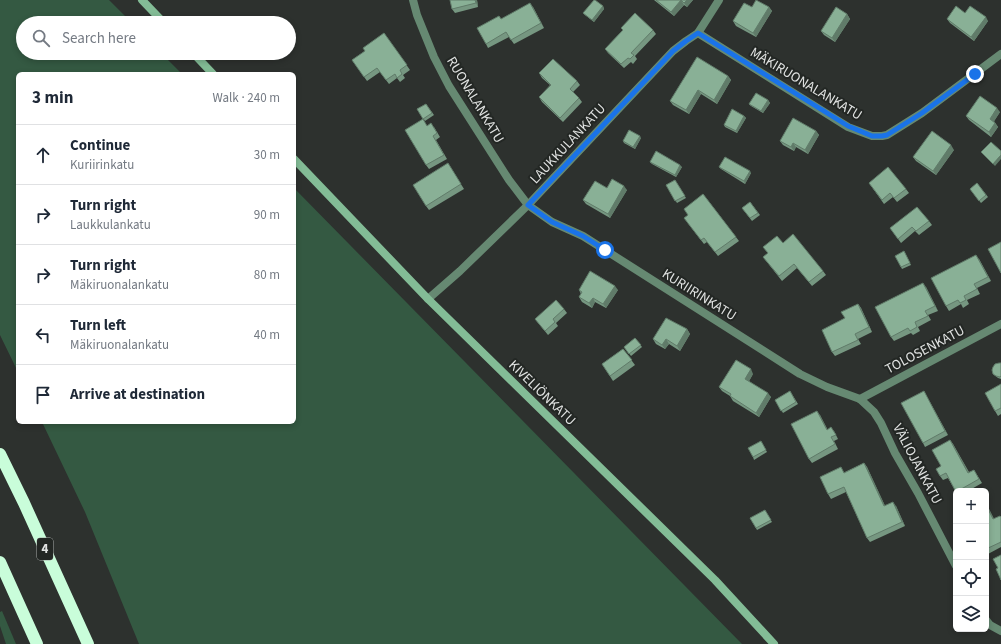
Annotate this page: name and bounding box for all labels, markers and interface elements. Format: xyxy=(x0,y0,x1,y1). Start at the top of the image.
search box xyxy=(16,16,296,60)
icon: search xyxy=(30,27,52,49)
text: Search here xyxy=(62,28,136,49)
street label: MÄKIRUONALANKATU xyxy=(746,43,866,125)
street label: RUONALANKATU xyxy=(441,53,509,147)
route end xyxy=(966,65,984,83)
text: 3 min xyxy=(32,86,73,110)
text: Walk · 240 m xyxy=(212,89,280,107)
street label: LAUKKULANKATU xyxy=(526,99,610,189)
text: Continue xyxy=(70,135,130,156)
icon: ahead xyxy=(32,144,54,166)
text: 30 m xyxy=(254,146,280,164)
text: Kuriirinkatu xyxy=(70,156,134,174)
text: Turn right xyxy=(70,195,136,216)
icon: right xyxy=(32,204,54,226)
text: 90 m xyxy=(254,206,280,224)
text: Laukkulankatu xyxy=(70,216,151,234)
route start xyxy=(596,241,614,259)
text: Turn right xyxy=(70,255,136,276)
icon: right xyxy=(32,264,54,286)
street label: KURIIRINKATU xyxy=(658,264,740,326)
text: 80 m xyxy=(254,266,280,284)
text: Mäkiruonalankatu xyxy=(70,276,169,294)
text: Turn left xyxy=(70,315,126,336)
street label: TOLOSENKATU xyxy=(882,321,968,379)
icon: left xyxy=(32,324,54,346)
text: 40 m xyxy=(254,326,280,344)
text: Mäkiruonalankatu xyxy=(70,336,169,354)
street label: KIVELIÖNKATU xyxy=(504,356,580,430)
icon: arrive xyxy=(32,384,54,406)
text: Arrive at destination xyxy=(70,384,205,405)
street label: VÄLIOJANKATU xyxy=(887,420,947,508)
map controls xyxy=(953,488,989,632)
button: + xyxy=(953,488,989,524)
button: − xyxy=(953,524,989,560)
road number: 4 xyxy=(37,538,53,560)
button: locate xyxy=(953,560,989,596)
button: layers xyxy=(953,596,989,632)

